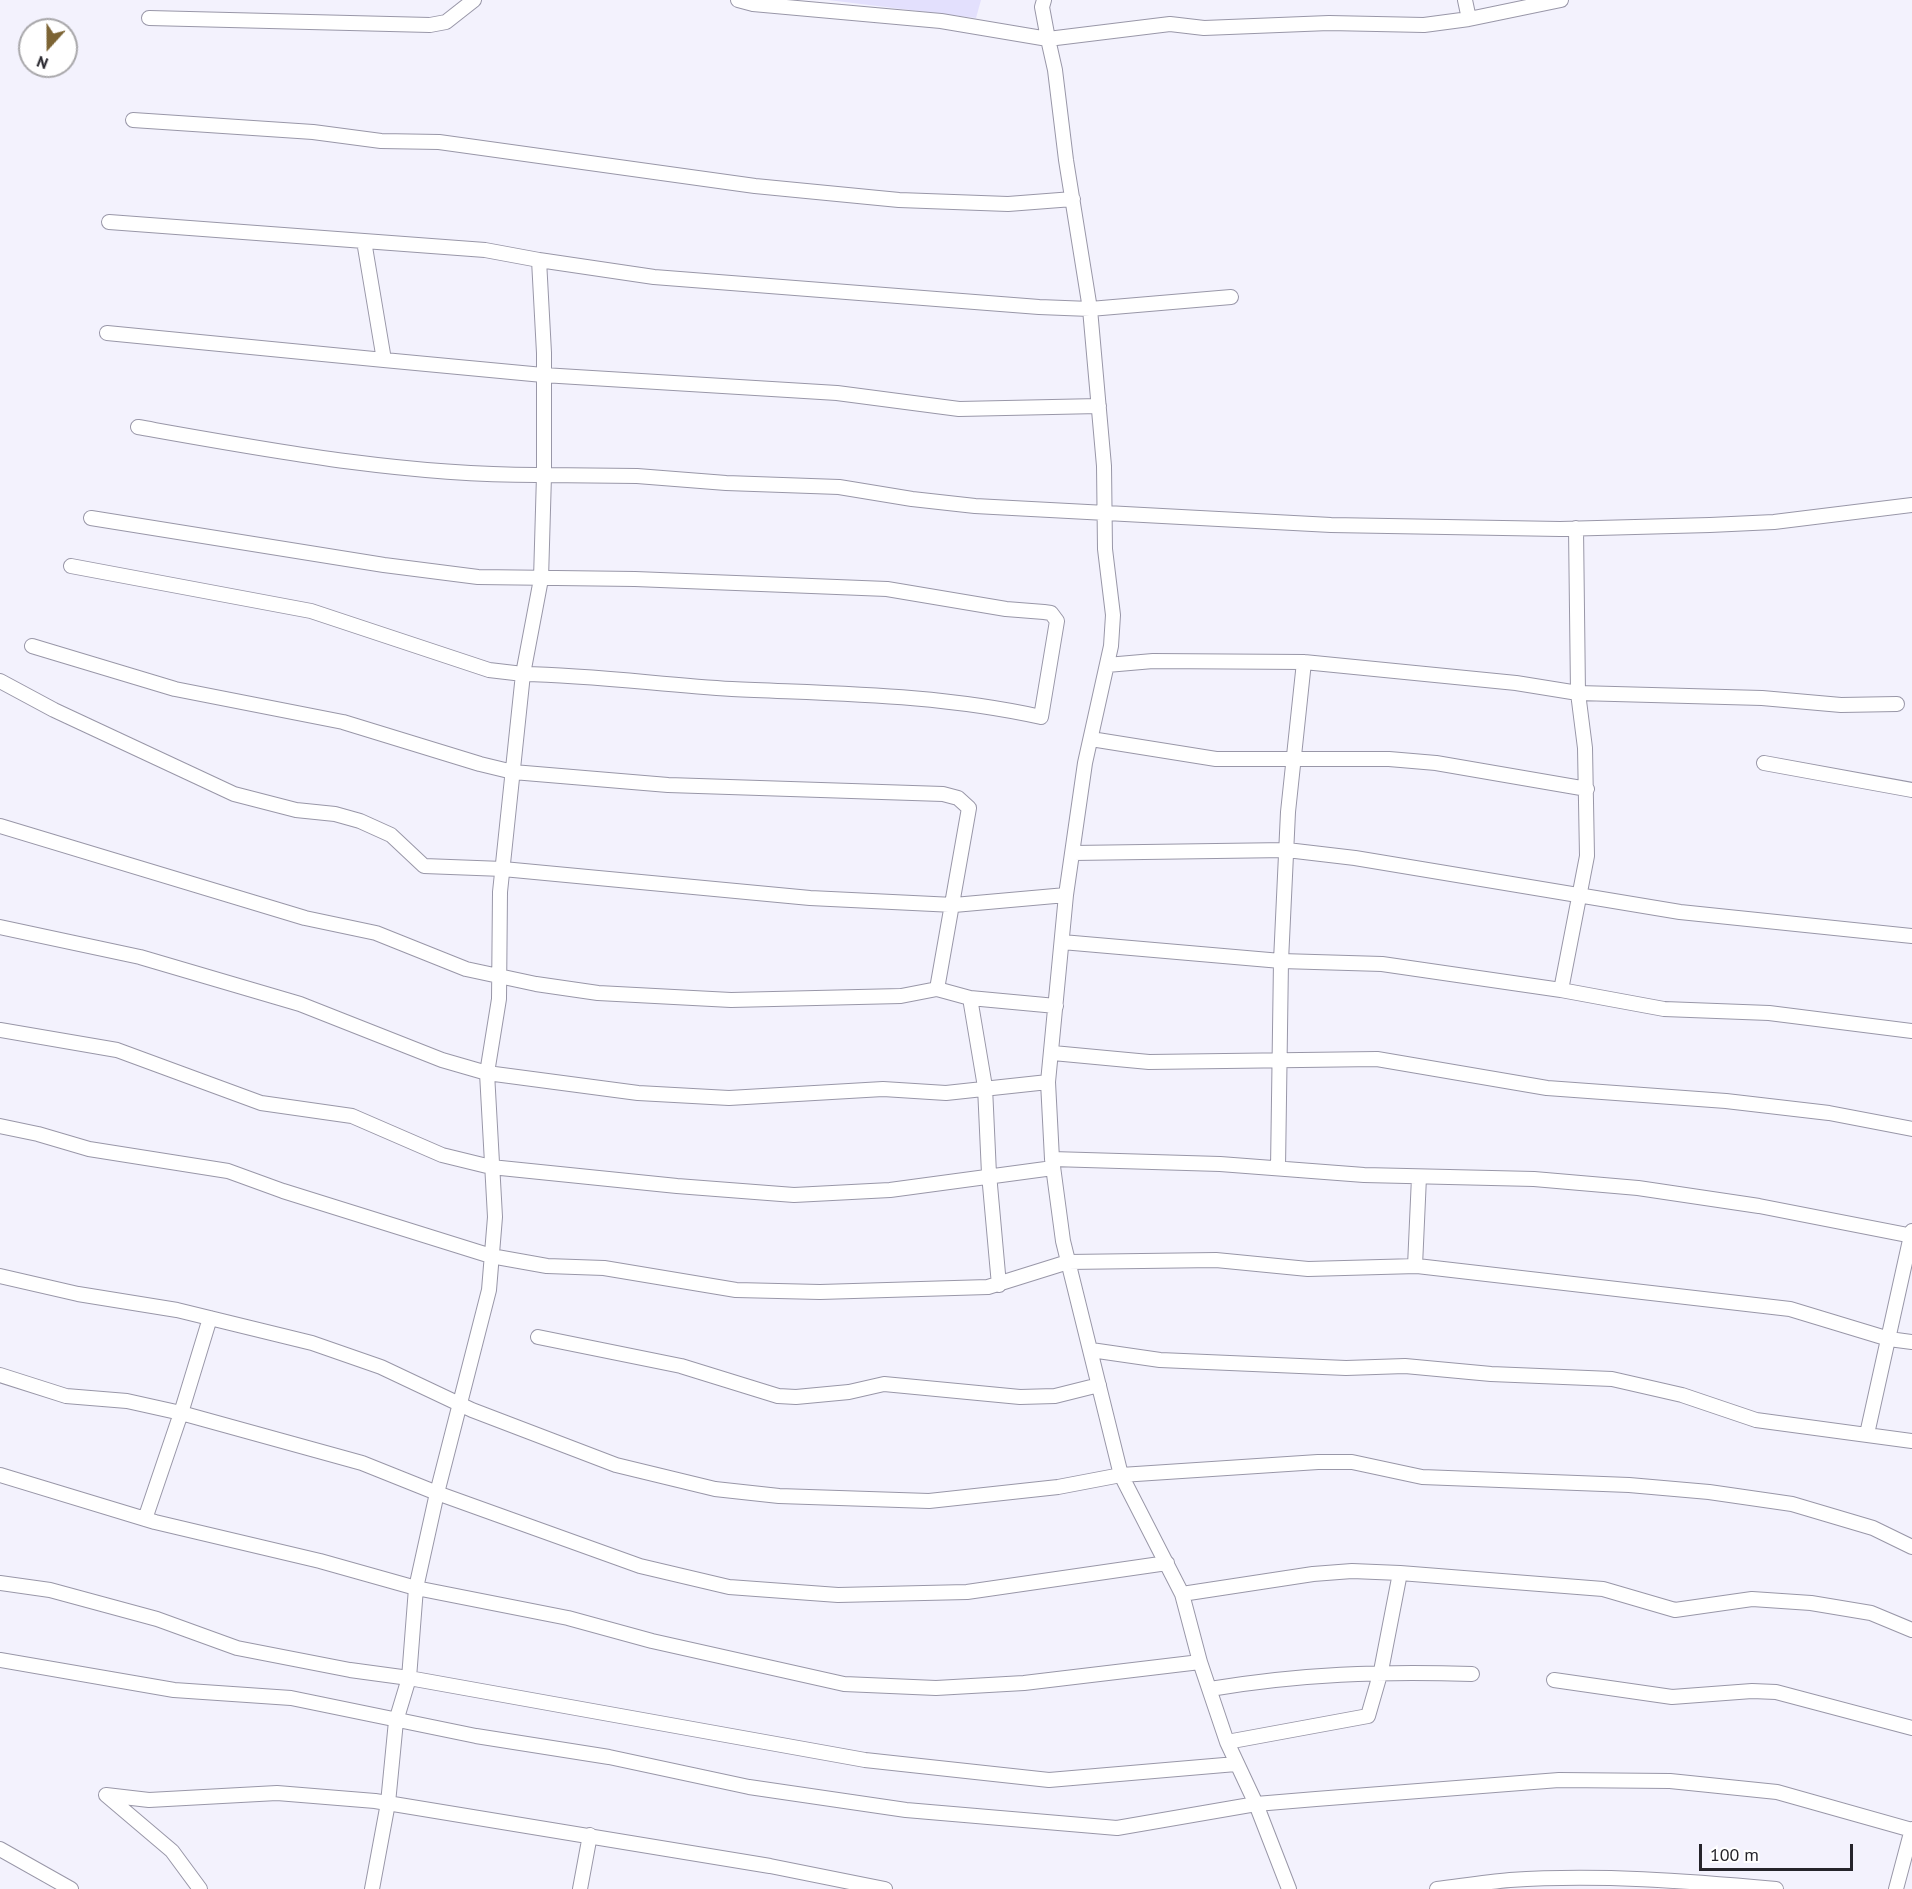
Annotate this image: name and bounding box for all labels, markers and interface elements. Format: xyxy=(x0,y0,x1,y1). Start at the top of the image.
north arrow xyxy=(18,18,78,78)
text: N xyxy=(34,52,51,74)
scale bar xyxy=(1702,1832,1856,1870)
text: 100 m xyxy=(1710,1843,1759,1866)

